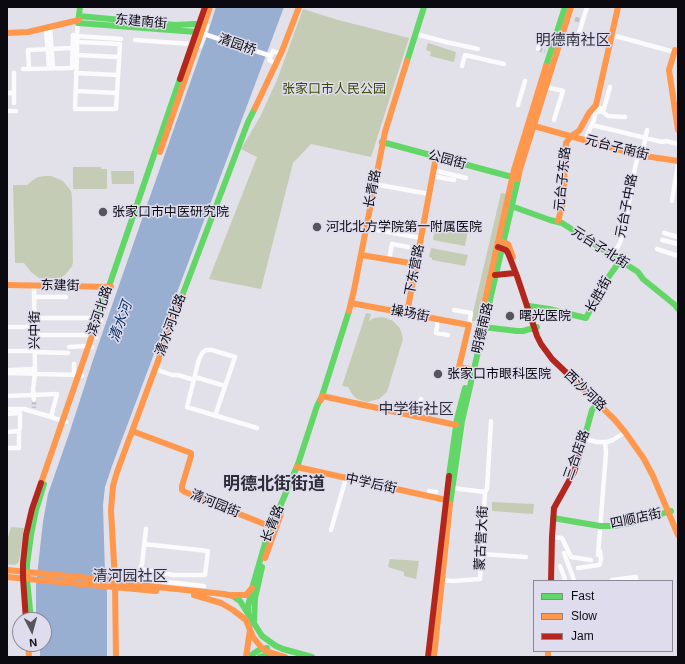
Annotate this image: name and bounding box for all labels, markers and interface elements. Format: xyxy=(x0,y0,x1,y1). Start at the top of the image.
street label: 东建南街 xyxy=(114,12,168,32)
street label: 清园桥 xyxy=(216,31,258,59)
district label: 明德南社区 xyxy=(536,32,610,50)
park label: 张家口市人民公园 xyxy=(282,81,386,97)
street label: 元台子南街 xyxy=(584,133,650,163)
street label: 元台子东路 xyxy=(552,146,574,212)
street label: 公园街 xyxy=(426,147,468,173)
street label: 长青路 xyxy=(362,168,384,210)
street label: 元台子中路 xyxy=(613,173,641,239)
place label: 张家口市中医研究院 xyxy=(112,204,229,220)
marker: 张家口市中医研究院 xyxy=(97,206,109,218)
place label: 河北北方学院第一附属医院 xyxy=(326,219,482,235)
marker: 河北北方学院第一附属医院 xyxy=(311,221,323,233)
street label: 元台子北街 xyxy=(568,224,632,272)
street label: 下东营路 xyxy=(402,243,428,297)
street label: 长胜街 xyxy=(583,274,615,316)
street label: 东建街 xyxy=(40,278,80,294)
street label: 滨河北路 xyxy=(84,284,116,338)
street label: 清水河北路 xyxy=(153,292,189,358)
water label: 清水河 xyxy=(106,299,136,345)
street label: 明德南路 xyxy=(470,301,496,355)
street label: 操场街 xyxy=(389,303,431,325)
place label: 曙光医院 xyxy=(519,308,571,324)
marker: 曙光医院 xyxy=(504,310,516,322)
street label: 兴中街 xyxy=(27,311,43,349)
place label: 张家口市眼科医院 xyxy=(447,366,551,382)
street label: 西沙河路 xyxy=(561,367,609,415)
marker: 张家口市眼科医院 xyxy=(432,368,444,380)
district label: 中学街社区 xyxy=(379,401,453,419)
street label: 三合店路 xyxy=(561,428,593,482)
street label: 中学后街 xyxy=(344,471,398,497)
district label: 明德北街街道 xyxy=(223,474,325,494)
street label: 清河园街 xyxy=(188,487,242,521)
street label: 长青路 xyxy=(258,503,288,545)
street label: 蒙古营大街 xyxy=(473,505,491,571)
street label: 四顺店街 xyxy=(609,506,663,532)
district label: 清河园社区 xyxy=(93,568,167,586)
legend xyxy=(533,580,673,652)
text: Fast xyxy=(571,589,594,603)
text: Slow xyxy=(571,609,597,623)
north arrow xyxy=(12,612,52,652)
text: Jam xyxy=(571,629,594,643)
text: N xyxy=(29,637,38,649)

